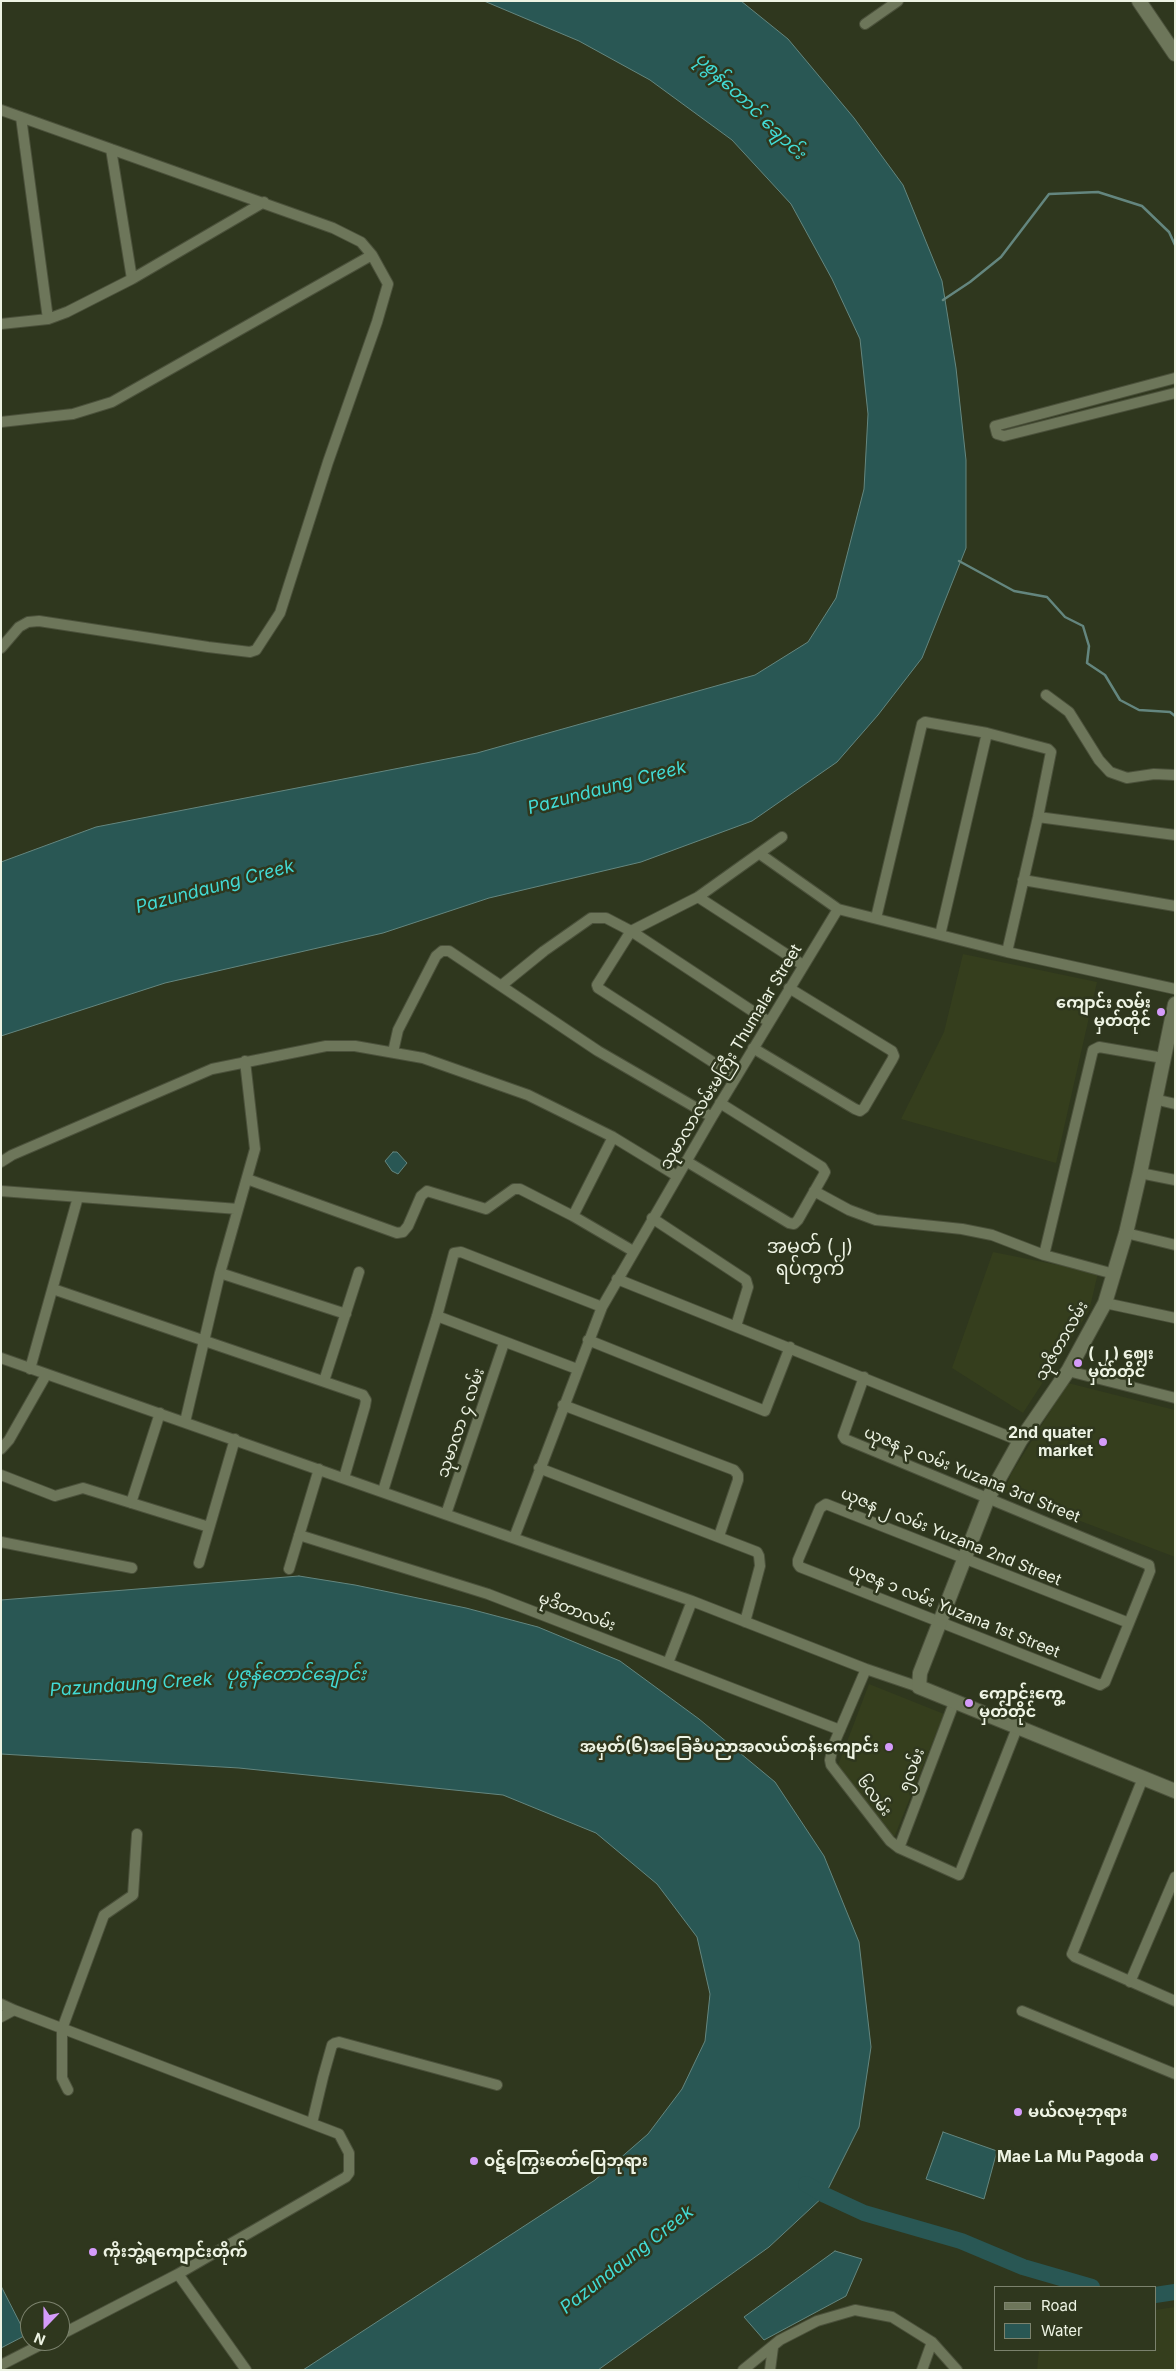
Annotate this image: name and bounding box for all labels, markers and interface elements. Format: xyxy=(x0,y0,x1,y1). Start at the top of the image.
water label: ပုစွန်တောင် ချောင်း xyxy=(690,48,810,164)
water label: Pazundaung Creek xyxy=(525,756,689,820)
water label: Pazundaung Creek xyxy=(133,855,297,919)
street label: သုမာလာလမ်းမကြီး Thumalar Street xyxy=(656,941,806,1173)
place label: ကျောင်း လမ်း မှတ်တိုင် xyxy=(1056,993,1151,1031)
marker: ကျောင်း လမ်း မှတ်တိုင် xyxy=(1155,1006,1167,1018)
district label: အမှတ် (၂) ရပ်ကွက် xyxy=(767,1236,853,1280)
street label: သုဇိတာလမ်း xyxy=(1032,1298,1092,1384)
place label: ( ၂ ) ဈေး မှတ်တိုင် xyxy=(1088,1344,1154,1382)
marker: ( ၂ ) ဈေး မှတ်တိုင် xyxy=(1072,1357,1084,1369)
street label: သုမာလာ ၄ လမ်း xyxy=(433,1366,489,1480)
street label: ယုဇန ၃ လမ်း Yuzana 3rd Street xyxy=(861,1423,1083,1527)
place label: 2nd quater market xyxy=(1008,1423,1093,1461)
marker: 2nd quater market xyxy=(1097,1436,1109,1448)
street label: ယုဇန ၂ လမ်း Yuzana 2nd Street xyxy=(838,1484,1064,1590)
street label: ယုဇန ၁ လမ်း Yuzana 1st Street xyxy=(846,1560,1062,1662)
street label: မုဒိတာလမ်း xyxy=(536,1589,618,1635)
water label: ပုဇွန်တောင်ချောင်း xyxy=(226,1664,366,1686)
water label: Pazundaung Creek xyxy=(49,1669,213,1701)
place label: ကျောင်းကွေ့ မှတ်တိုင် xyxy=(979,1684,1063,1722)
marker: ကျောင်းကွေ့ မှတ်တိုင် xyxy=(963,1697,975,1709)
place label: အမှတ်(၆)အခြေခံပညာအလယ်တန်းကျောင်း xyxy=(580,1737,879,1757)
marker: အမှတ်(၆)အခြေခံပညာအလယ်တန်းကျောင်း xyxy=(883,1741,895,1753)
street label: ၅လမ်း xyxy=(895,1745,929,1795)
street label: ၆လမ်း xyxy=(853,1772,895,1820)
place label: မယ်လမုဘုရား xyxy=(1028,2102,1127,2122)
marker: မယ်လမုဘုရား xyxy=(1012,2106,1024,2118)
place label: Mae La Mu Pagoda xyxy=(997,2147,1144,2167)
place label: ဝဋ်ကြွေးတော်ပြေဘုရား xyxy=(484,2151,648,2171)
marker: Mae La Mu Pagoda xyxy=(1148,2151,1160,2163)
marker: ဝဋ်ကြွေးတော်ပြေဘုရား xyxy=(468,2155,480,2167)
water label: Pazundaung Creek xyxy=(556,2201,698,2319)
place label: ကိုးဘွဲ့ရကျောင်းတိုက် xyxy=(103,2242,247,2262)
marker: ကိုးဘွဲ့ရကျောင်းတိုက် xyxy=(87,2246,99,2258)
legend xyxy=(994,2286,1156,2351)
text: Road xyxy=(1041,2296,1077,2315)
north arrow xyxy=(20,2301,70,2351)
text: Water xyxy=(1041,2321,1083,2340)
text: N xyxy=(31,2330,48,2349)

